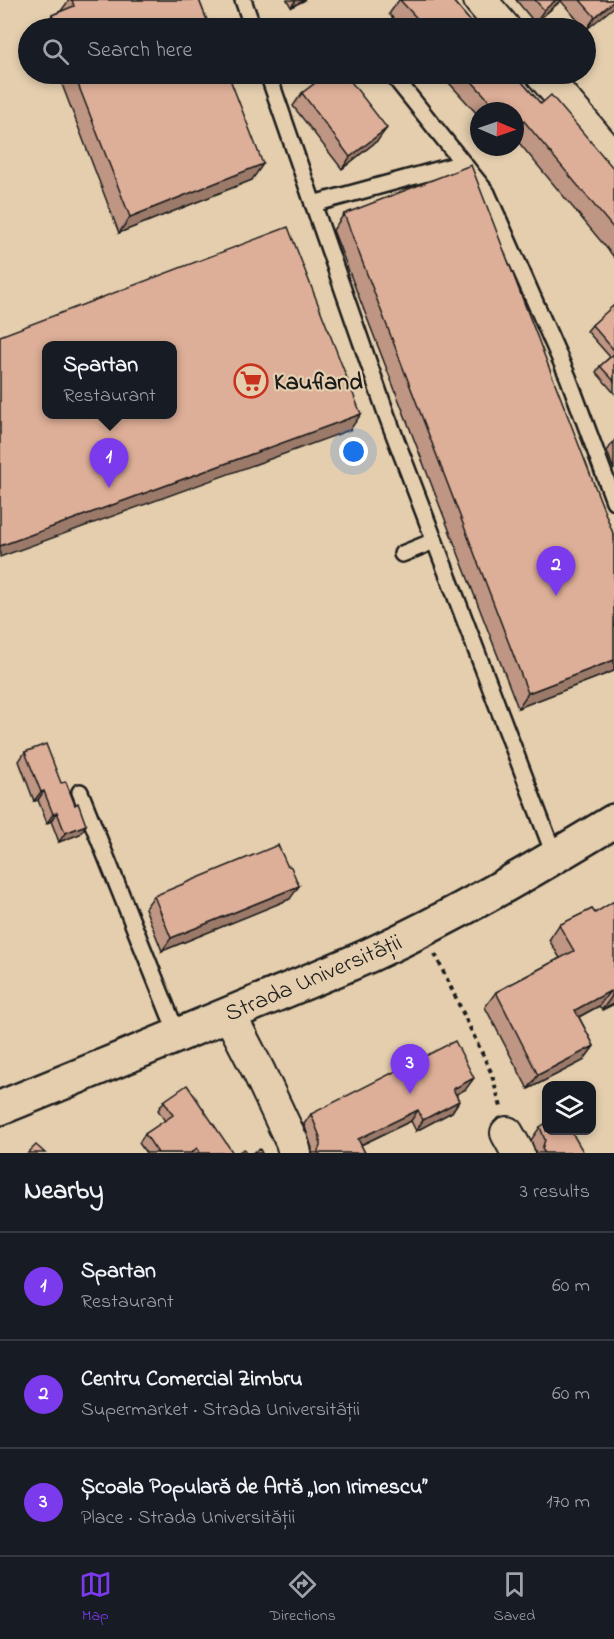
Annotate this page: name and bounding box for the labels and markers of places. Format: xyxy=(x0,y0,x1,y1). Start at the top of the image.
supermarket icon: Kaufland xyxy=(233,363,269,399)
place label: Kaufland xyxy=(274,366,363,401)
pin: 1 xyxy=(90,438,128,488)
pin: 2 xyxy=(536,546,576,596)
pin: 3 xyxy=(390,1044,430,1094)

